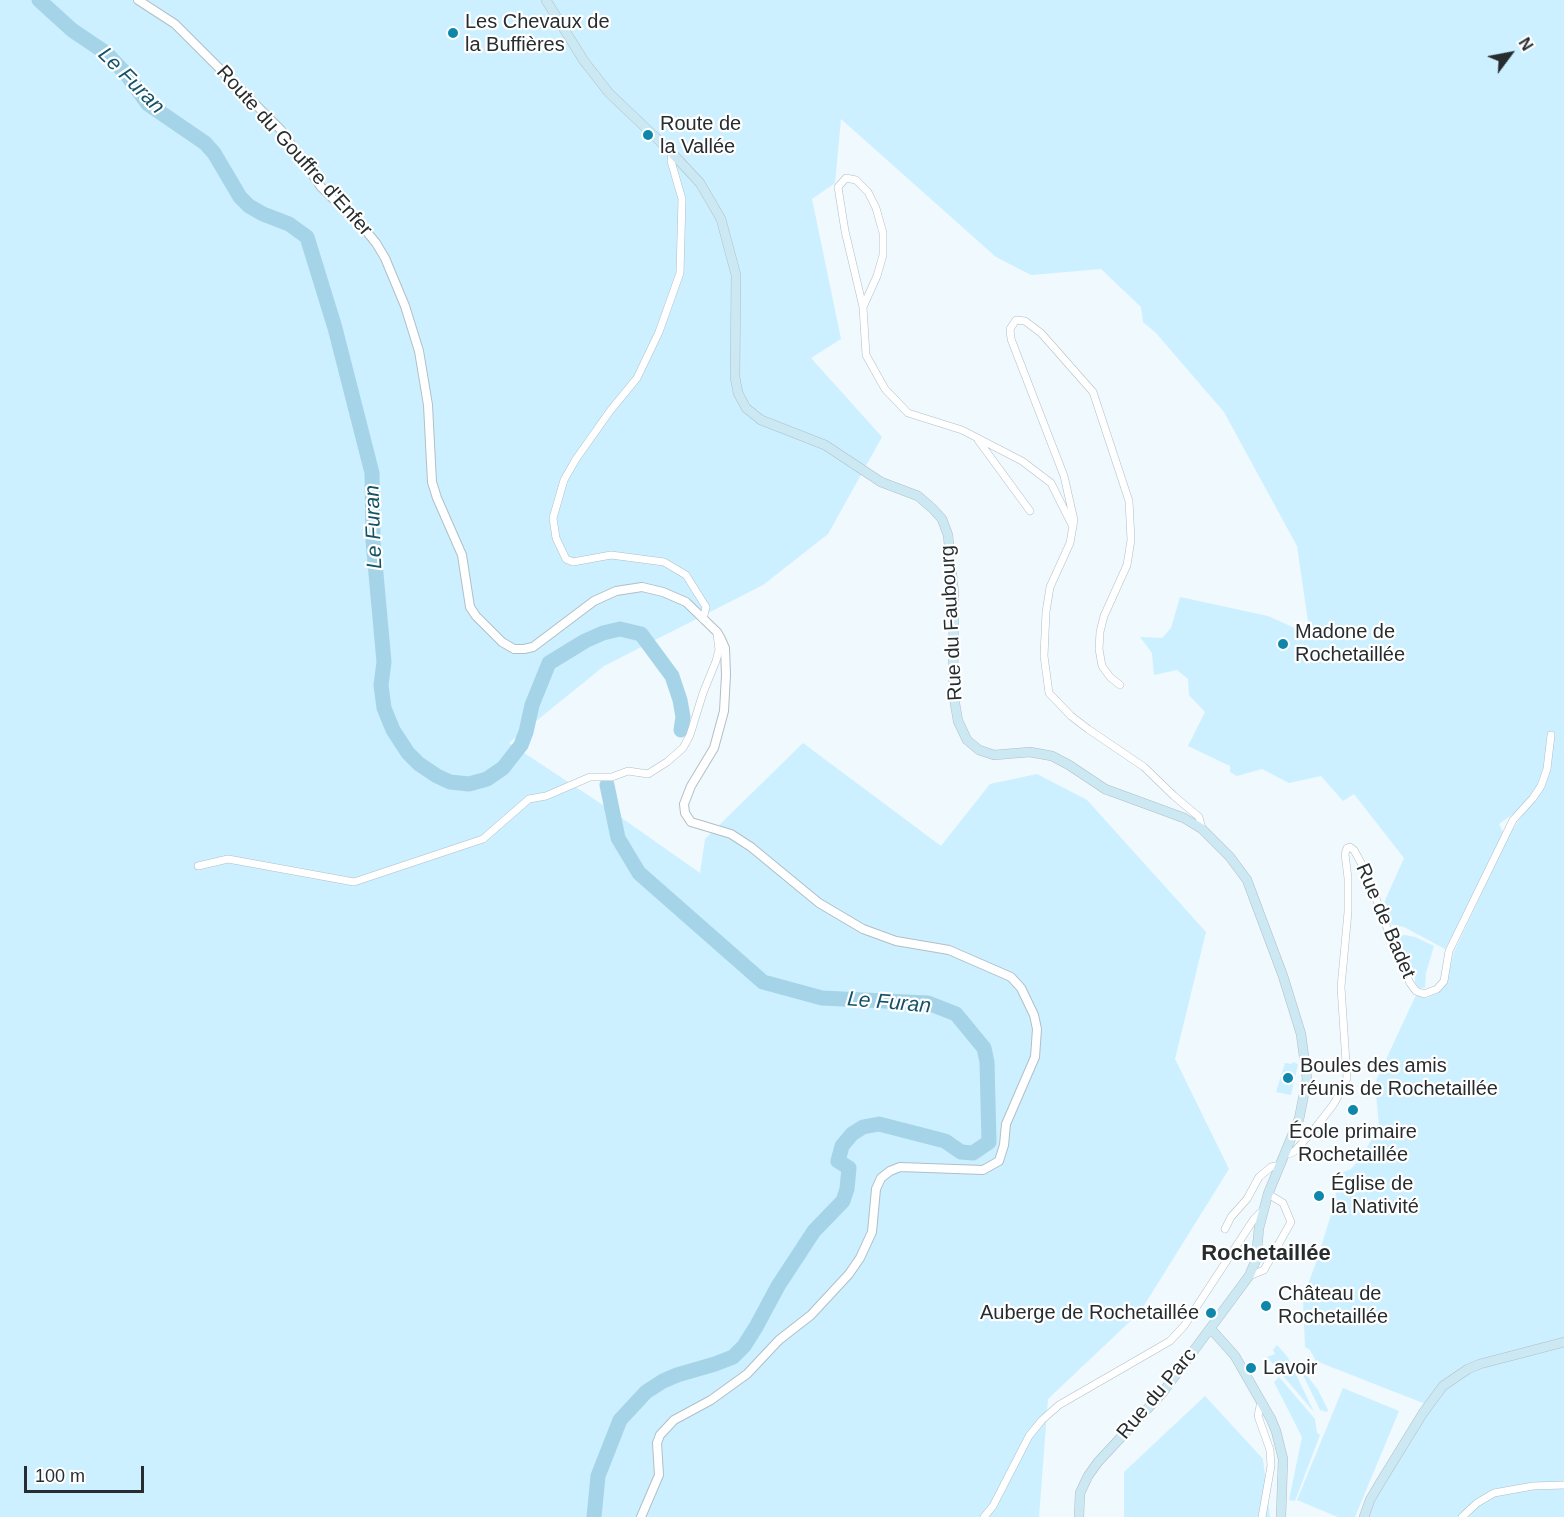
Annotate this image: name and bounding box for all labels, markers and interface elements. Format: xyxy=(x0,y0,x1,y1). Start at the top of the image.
place label: Les Chevaux de la Buffières xyxy=(465,10,610,57)
north arrow xyxy=(1480,24,1540,84)
marker: Les Chevaux de la Buffières xyxy=(446,26,460,40)
text: N xyxy=(1515,35,1536,54)
water label: Le Furan xyxy=(92,42,170,120)
street label: Route du Gouffre d'Enfer xyxy=(211,61,377,241)
place label: Route de la Vallée xyxy=(660,112,741,159)
marker: Route de la Vallée xyxy=(641,128,655,142)
water label: Le Furan xyxy=(360,485,388,569)
street label: Rue du Faubourg xyxy=(936,545,968,701)
place label: Madone de Rochetaillée xyxy=(1295,620,1405,667)
marker: Madone de Rochetaillée xyxy=(1276,637,1290,651)
street label: Rue de Badet xyxy=(1350,860,1420,982)
water label: Le Furan xyxy=(846,987,932,1019)
place label: Boules des amis réunis de Rochetaillée xyxy=(1300,1054,1498,1101)
marker: Boules des amis réunis de Rochetaillée xyxy=(1281,1071,1295,1085)
marker: École primaire Rochetaillée xyxy=(1346,1103,1360,1117)
place label: École primaire Rochetaillée xyxy=(1289,1120,1417,1167)
place label: Église de la Nativité xyxy=(1331,1172,1419,1219)
marker: Église de la Nativité xyxy=(1312,1189,1326,1203)
district label: Rochetaillée xyxy=(1201,1241,1331,1267)
place label: Château de Rochetaillée xyxy=(1278,1282,1388,1329)
marker: Château de Rochetaillée xyxy=(1259,1299,1273,1313)
place label: Auberge de Rochetaillée xyxy=(980,1301,1199,1325)
marker: Auberge de Rochetaillée xyxy=(1204,1306,1218,1320)
street label: Rue du Parc xyxy=(1112,1344,1202,1444)
place label: Lavoir xyxy=(1263,1356,1317,1380)
marker: Lavoir xyxy=(1244,1361,1258,1375)
scale bar xyxy=(27,1454,147,1492)
text: 100 m xyxy=(35,1466,85,1486)

